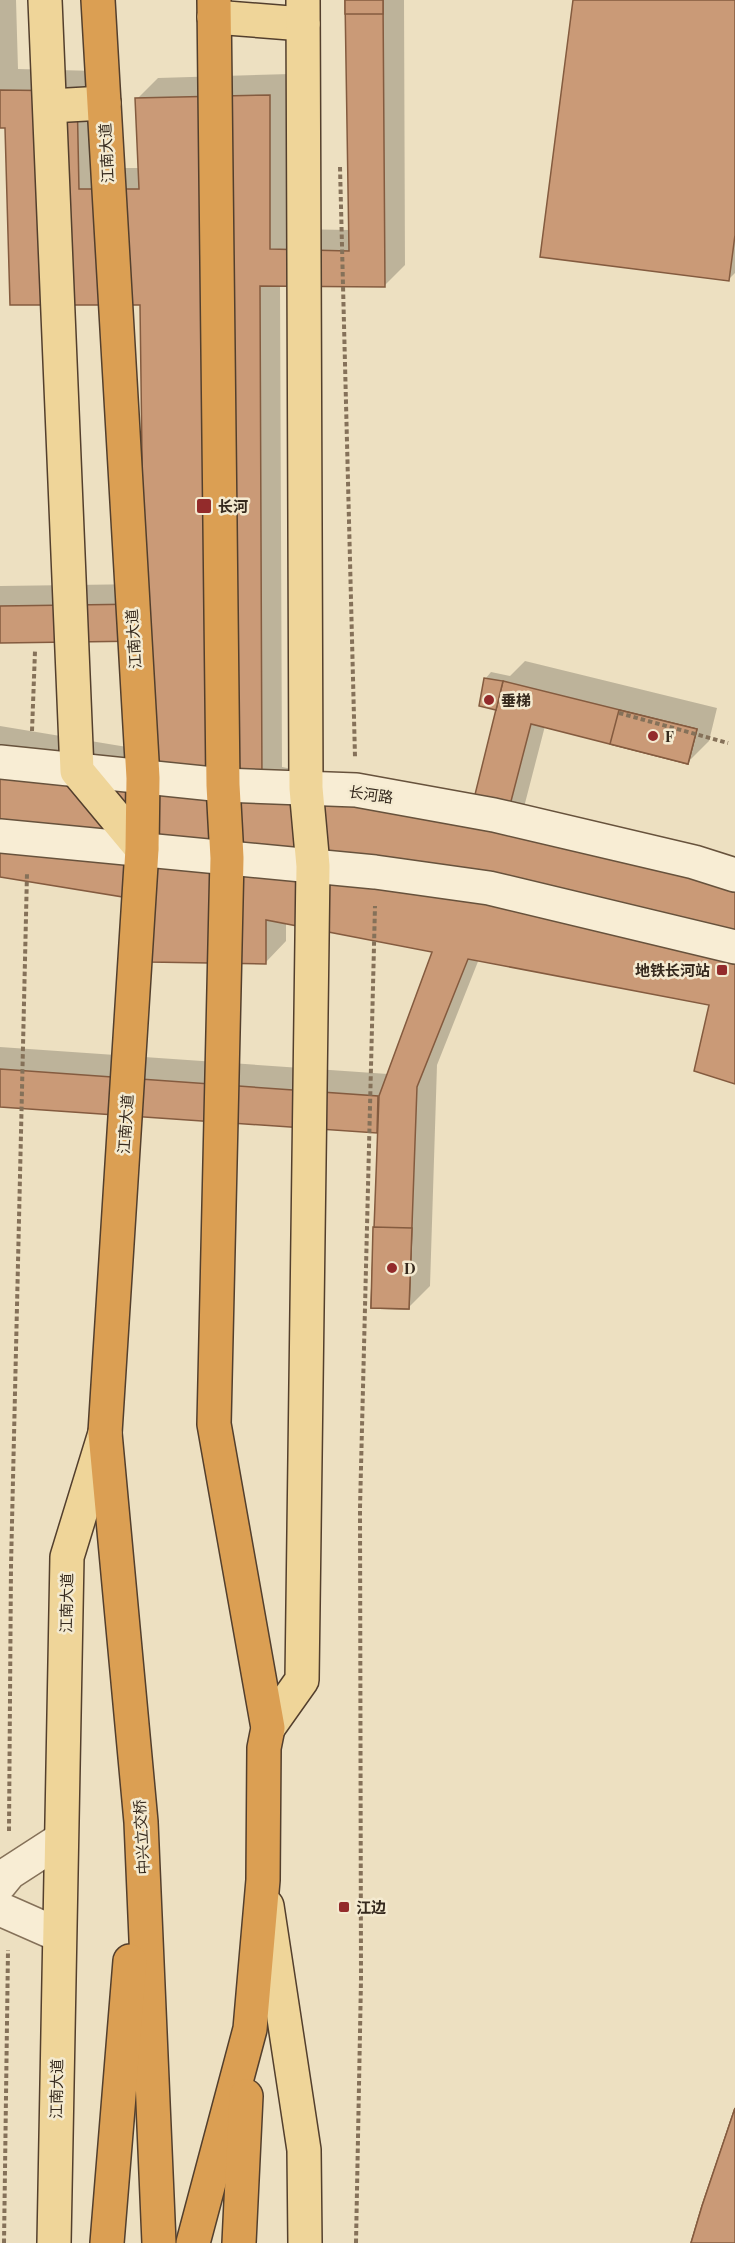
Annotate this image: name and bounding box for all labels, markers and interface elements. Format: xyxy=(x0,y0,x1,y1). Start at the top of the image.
street label: 江南大道 xyxy=(94,123,118,183)
place label: 长河 xyxy=(218,496,248,516)
marker: 长河 xyxy=(195,497,213,515)
street label: 江南大道 xyxy=(121,608,145,670)
place label: 垂梯 xyxy=(501,690,531,710)
marker: 垂梯 xyxy=(482,693,496,707)
place label: F xyxy=(665,726,674,746)
marker: F xyxy=(646,729,660,743)
street label: 长河路 xyxy=(347,781,395,807)
place label: 地铁长河站 xyxy=(635,960,710,980)
marker: 地铁长河站 xyxy=(715,963,729,977)
street label: 江南大道 xyxy=(113,1093,137,1155)
place label: D xyxy=(404,1258,416,1278)
marker: D xyxy=(385,1261,399,1275)
street label: 江南大道 xyxy=(55,1573,77,1633)
street label: 中兴立交桥 xyxy=(129,1799,153,1875)
place label: 江边 xyxy=(356,1897,386,1917)
marker: 江边 xyxy=(337,1900,351,1914)
street label: 江南大道 xyxy=(45,2059,67,2119)

